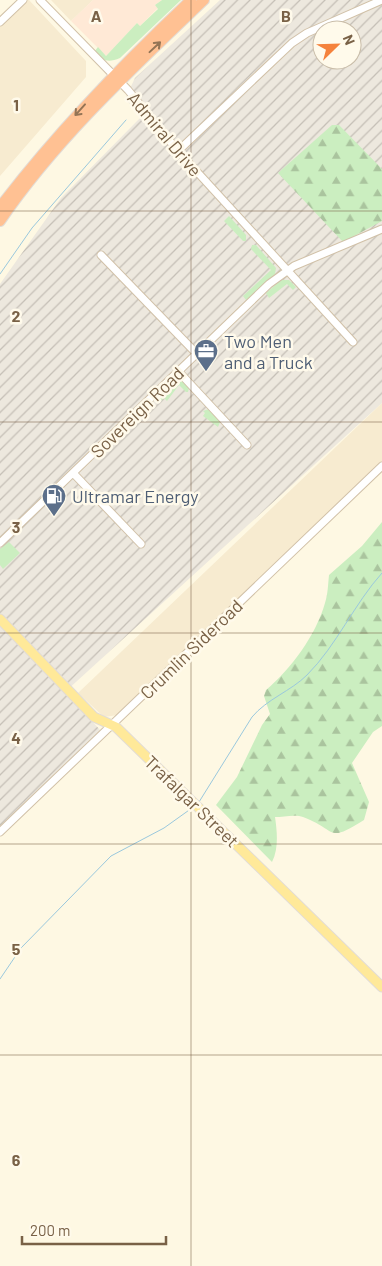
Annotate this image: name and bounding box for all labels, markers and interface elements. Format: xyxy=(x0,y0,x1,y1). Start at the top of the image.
text: A xyxy=(91,6,102,25)
text: B xyxy=(281,6,291,25)
north arrow xyxy=(312,20,362,70)
text: N xyxy=(340,32,359,47)
one-way arrow xyxy=(148,41,161,53)
street label: Admiral Drive xyxy=(123,87,207,181)
text: 1 xyxy=(13,95,19,114)
one-way arrow xyxy=(74,104,86,117)
text: 2 xyxy=(12,306,21,325)
place label: Two Men and a Truck xyxy=(224,330,313,373)
office icon: Two Men and a Truck xyxy=(193,338,219,372)
street label: Sovereign Road xyxy=(86,362,188,462)
fuel station icon: Ultramar Energy xyxy=(41,483,67,517)
place label: Ultramar Energy xyxy=(72,485,199,507)
text: 3 xyxy=(12,517,20,536)
street label: Crumlin Sideroad xyxy=(135,595,247,703)
text: 4 xyxy=(11,728,21,747)
street label: Trafalgar Street xyxy=(140,751,244,851)
text: 5 xyxy=(12,939,21,958)
text: 6 xyxy=(12,1150,21,1169)
scale bar xyxy=(22,1214,166,1246)
text: 200 m xyxy=(30,1221,70,1239)

